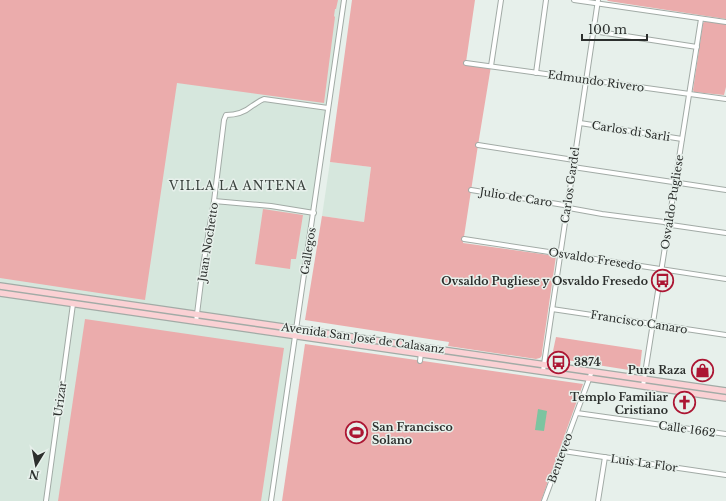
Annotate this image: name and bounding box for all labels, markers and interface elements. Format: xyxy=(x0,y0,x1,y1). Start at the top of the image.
scale bar xyxy=(582,16,647,42)
text: 100 m xyxy=(588,22,627,37)
street label: Edmundo Rivero xyxy=(547,67,645,95)
street label: Carlos di Sarli xyxy=(591,118,671,144)
street label: Carlos Gardel xyxy=(558,145,582,224)
street label: Osvaldo Pugliese xyxy=(658,154,686,250)
district label: VILLA LA ANTENA xyxy=(168,178,307,193)
street label: Julio de Caro xyxy=(477,184,553,210)
street label: Juan Nochetto xyxy=(194,201,221,285)
street label: Gallegos xyxy=(297,226,319,276)
street label: Osvaldo Fresedo xyxy=(548,245,642,273)
bus stop icon: Ovsaldo Pugliese y Osvaldo Fresedo xyxy=(650,268,676,294)
place label: Ovsaldo Pugliese y Osvaldo Fresedo xyxy=(441,274,648,288)
street label: Francisco Canaro xyxy=(590,307,688,337)
street label: Avenida San José de Calasanz xyxy=(280,319,445,356)
bus stop icon: 3874 xyxy=(545,349,571,375)
place label: 3874 xyxy=(574,355,601,369)
shop icon: Pura Raza xyxy=(689,357,715,383)
place label: Pura Raza xyxy=(628,363,687,377)
street label: Urizar xyxy=(51,380,70,418)
place label: Templo Familiar Cristiano xyxy=(570,390,669,417)
church icon: Templo Familiar Cristiano xyxy=(671,390,697,416)
street label: Calle 1662 xyxy=(658,418,717,440)
sports icon: San Francisco Solano xyxy=(343,420,369,446)
place label: San Francisco Solano xyxy=(372,420,453,447)
street label: Benteveo xyxy=(544,431,576,485)
north arrow xyxy=(16,445,56,485)
street label: Luis La Flor xyxy=(609,451,679,475)
text: N xyxy=(27,467,41,483)

